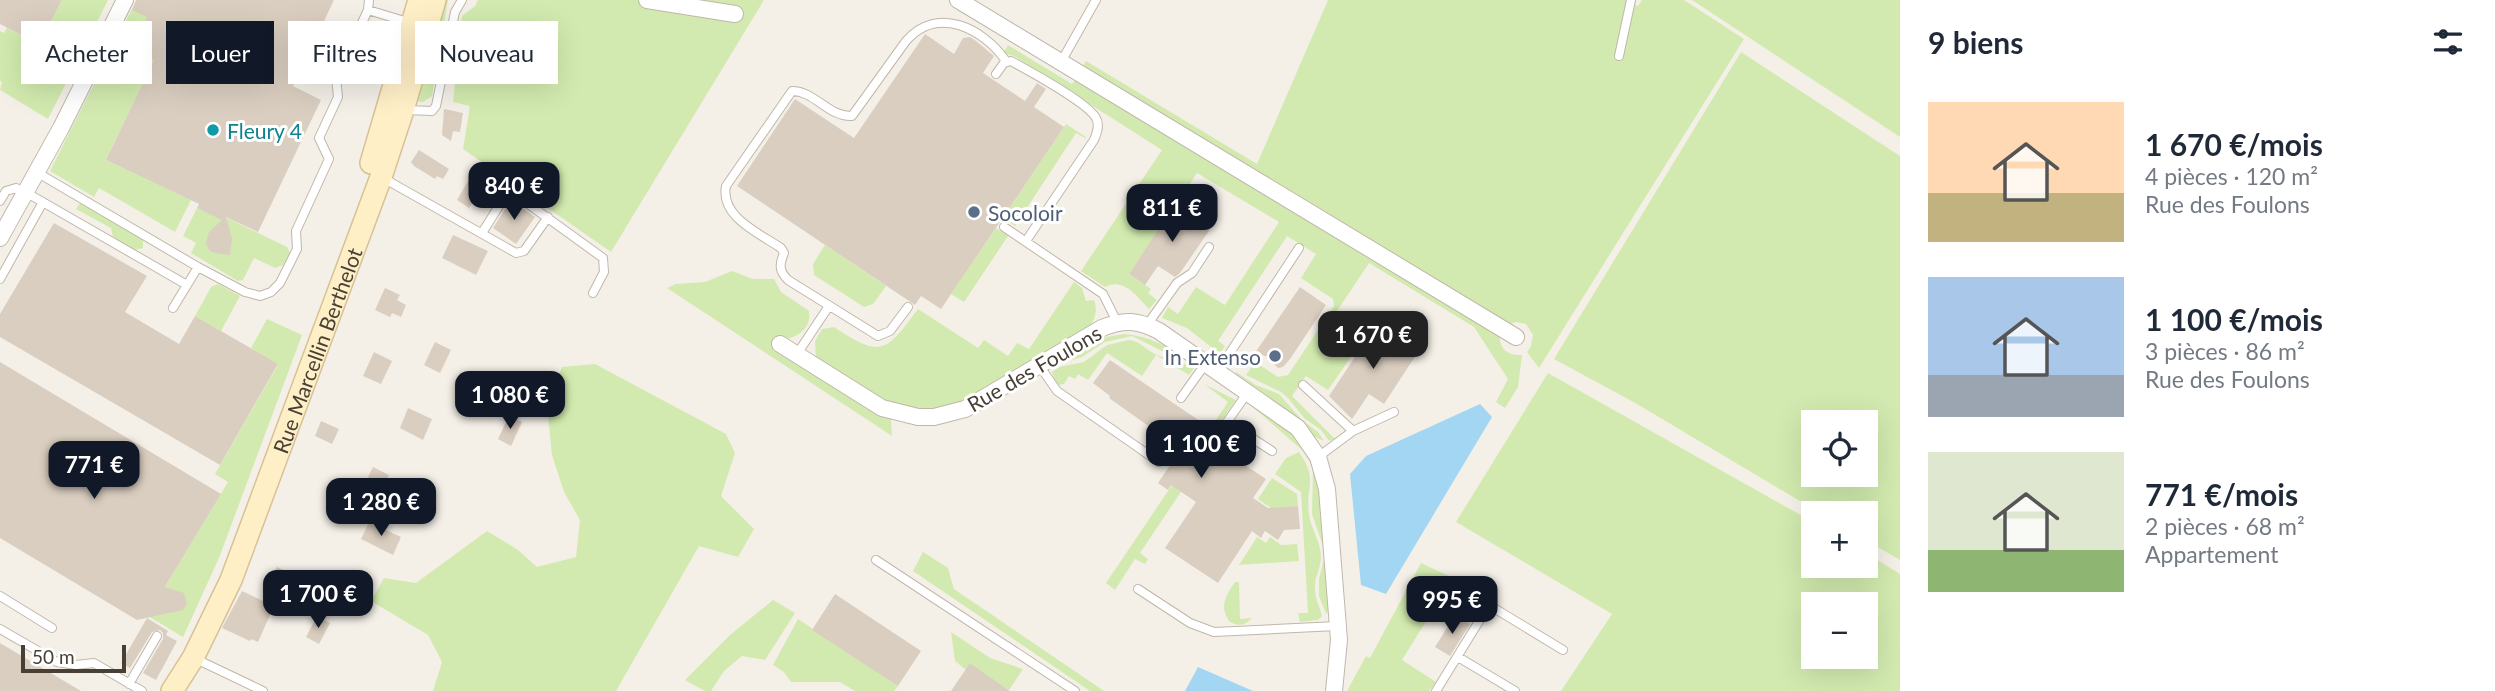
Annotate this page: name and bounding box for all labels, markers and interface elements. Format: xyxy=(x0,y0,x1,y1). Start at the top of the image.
chip: Acheter xyxy=(21,21,152,84)
chip: Louer xyxy=(166,21,274,84)
chip: Filtres xyxy=(288,21,401,84)
chip: Nouveau xyxy=(415,21,558,84)
icon: filters xyxy=(2429,23,2467,61)
text: 9 biens xyxy=(1928,24,2023,60)
place label: Fleury 4 xyxy=(227,118,302,143)
marker: Fleury 4 xyxy=(205,122,221,138)
text: 1 670 €/mois xyxy=(2145,126,2323,162)
icon: home xyxy=(1984,130,2068,214)
pin: 840 € xyxy=(465,162,563,222)
text: 4 pièces · 120 m² xyxy=(2145,162,2318,190)
text: 840 € xyxy=(485,171,543,199)
pin: 811 € xyxy=(1123,184,1221,244)
text: Rue des Foulons xyxy=(2145,190,2310,218)
text: 811 € xyxy=(1143,193,1201,221)
place label: Socoloir xyxy=(988,200,1063,225)
marker: Socoloir xyxy=(966,204,982,220)
street label: Rue Marcellin Berthelot xyxy=(267,244,366,457)
text: 1 100 €/mois xyxy=(2145,301,2323,337)
icon: home xyxy=(1984,305,2068,389)
pin: 1 670 € xyxy=(1308,312,1438,371)
street label: Rue des Foulons xyxy=(963,320,1105,416)
text: 1 670 € xyxy=(1334,320,1412,348)
text: 3 pièces · 86 m² xyxy=(2145,337,2305,365)
place label: In Extenso xyxy=(1164,344,1261,369)
marker: In Extenso xyxy=(1267,348,1283,364)
text: Rue des Foulons xyxy=(2145,365,2310,393)
pin: 1 080 € xyxy=(445,372,575,431)
text: 1 080 € xyxy=(471,380,549,408)
map controls xyxy=(1801,410,1878,669)
button: locate xyxy=(1801,410,1878,487)
pin: 1 100 € xyxy=(1136,420,1266,480)
text: 1 100 € xyxy=(1162,429,1240,457)
pin: 771 € xyxy=(45,442,143,501)
text: 771 € xyxy=(65,450,123,478)
text: 771 €/mois xyxy=(2145,476,2298,512)
pin: 1 280 € xyxy=(316,478,446,538)
icon: home xyxy=(1984,480,2068,564)
text: 1 280 € xyxy=(342,487,420,515)
button: + xyxy=(1801,501,1878,578)
text: 2 pièces · 68 m² xyxy=(2145,512,2305,540)
text: Appartement xyxy=(2145,540,2278,568)
pin: 1 700 € xyxy=(253,570,383,630)
pin: 995 € xyxy=(1403,576,1501,636)
text: 1 700 € xyxy=(279,579,357,607)
text: 995 € xyxy=(1423,585,1481,613)
button: − xyxy=(1801,592,1878,669)
scale bar xyxy=(21,642,126,674)
text: 50 m xyxy=(32,645,75,668)

